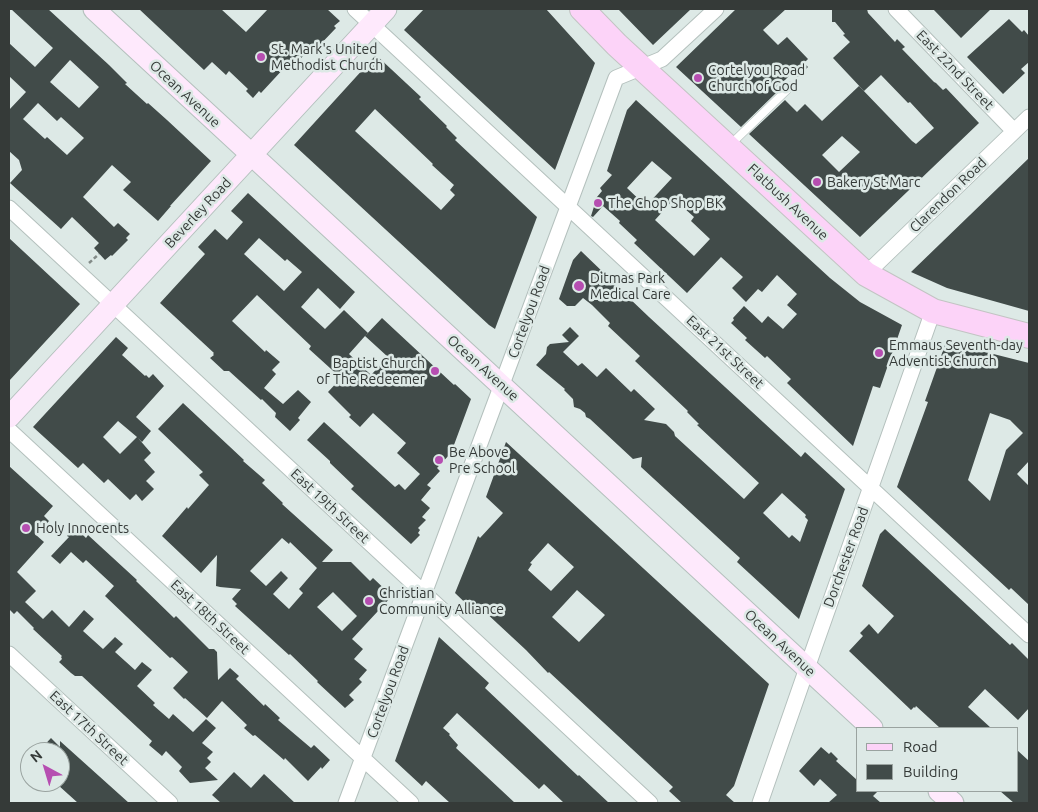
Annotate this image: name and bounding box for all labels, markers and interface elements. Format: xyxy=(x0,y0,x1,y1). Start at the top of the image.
street label: East 22nd Street xyxy=(913,27,997,113)
place label: St. Mark's United Methodist Church xyxy=(271,41,383,74)
marker: St. Mark's United Methodist Church xyxy=(255,51,267,63)
street label: Ocean Avenue xyxy=(146,57,224,131)
place label: Cortelyou Road Church of God xyxy=(708,62,805,94)
marker: Cortelyou Road Church of God xyxy=(692,72,704,84)
street label: Clarendon Road xyxy=(906,154,990,236)
street label: Flatbush Avenue xyxy=(744,160,832,244)
street label: Beverley Road xyxy=(161,174,235,252)
place label: Bakery St Marc xyxy=(827,174,920,190)
marker: Bakery St Marc xyxy=(811,176,823,188)
place label: The Chop Shop BK xyxy=(608,195,723,211)
marker: The Chop Shop BK xyxy=(592,197,604,209)
street label: Cortelyou Road xyxy=(504,263,554,361)
place label: Ditmas Park Medical Care xyxy=(590,270,671,302)
marker: Ditmas Park Medical Care xyxy=(572,279,586,293)
street label: East 21st Street xyxy=(683,312,767,392)
street label: Ocean Avenue xyxy=(444,331,522,405)
place label: Emmaus Seventh-day Adventist Church xyxy=(889,337,1023,370)
marker: Emmaus Seventh-day Adventist Church xyxy=(873,347,885,359)
place label: Baptist Church of The Redeemer xyxy=(316,355,425,388)
marker: Baptist Church of The Redeemer xyxy=(429,365,441,377)
place label: Be Above Pre School xyxy=(449,444,515,477)
marker: Be Above Pre School xyxy=(433,454,445,466)
street label: East 19th Street xyxy=(287,465,373,547)
street label: Dorchester Road xyxy=(820,504,872,610)
place label: Holy Innocents xyxy=(36,520,129,536)
marker: Holy Innocents xyxy=(20,522,32,534)
street label: East 18th Street xyxy=(167,576,253,658)
place label: Christian Community Alliance xyxy=(379,585,504,618)
marker: Christian Community Alliance xyxy=(363,595,375,607)
street label: Ocean Avenue xyxy=(741,606,819,680)
street label: Cortelyou Road xyxy=(363,643,413,741)
street label: East 17th Street xyxy=(46,687,132,769)
legend xyxy=(856,727,1018,792)
text: Road xyxy=(903,738,938,755)
north arrow xyxy=(20,742,70,792)
text: N xyxy=(27,747,45,766)
text: Building xyxy=(903,763,958,780)

